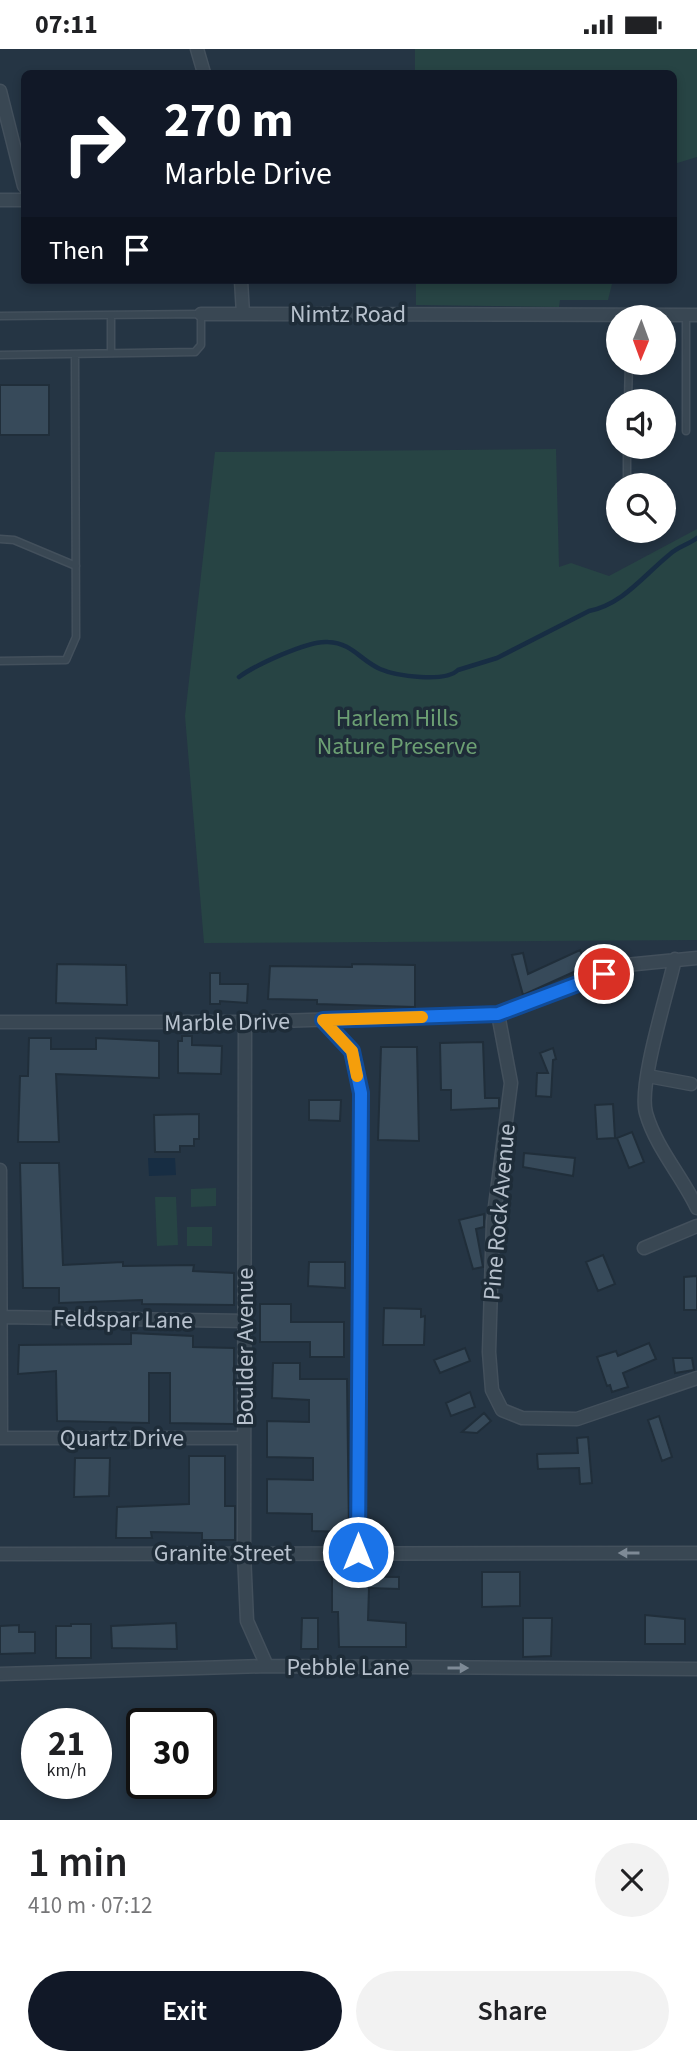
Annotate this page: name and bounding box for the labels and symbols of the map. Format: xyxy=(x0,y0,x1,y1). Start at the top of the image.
street label: Nimtz Road xyxy=(290,297,406,332)
north arrow xyxy=(606,305,676,375)
park label: Harlem Hills Nature Preserve xyxy=(317,701,477,764)
pin xyxy=(574,944,634,1004)
street label: Marble Drive xyxy=(164,1004,290,1041)
street label: Pine Rock Avenue xyxy=(474,1122,525,1302)
street label: Boulder Avenue xyxy=(228,1268,263,1426)
street label: Feldspar Lane xyxy=(53,1301,193,1338)
street label: Quartz Drive xyxy=(60,1421,184,1456)
position arrow xyxy=(321,1515,395,1589)
street label: Granite Street xyxy=(154,1536,292,1571)
one-way arrow xyxy=(618,1547,640,1559)
street label: Pebble Lane xyxy=(286,1650,410,1685)
one-way arrow xyxy=(447,1662,469,1673)
speed limit sign: 30 xyxy=(126,1708,217,1799)

